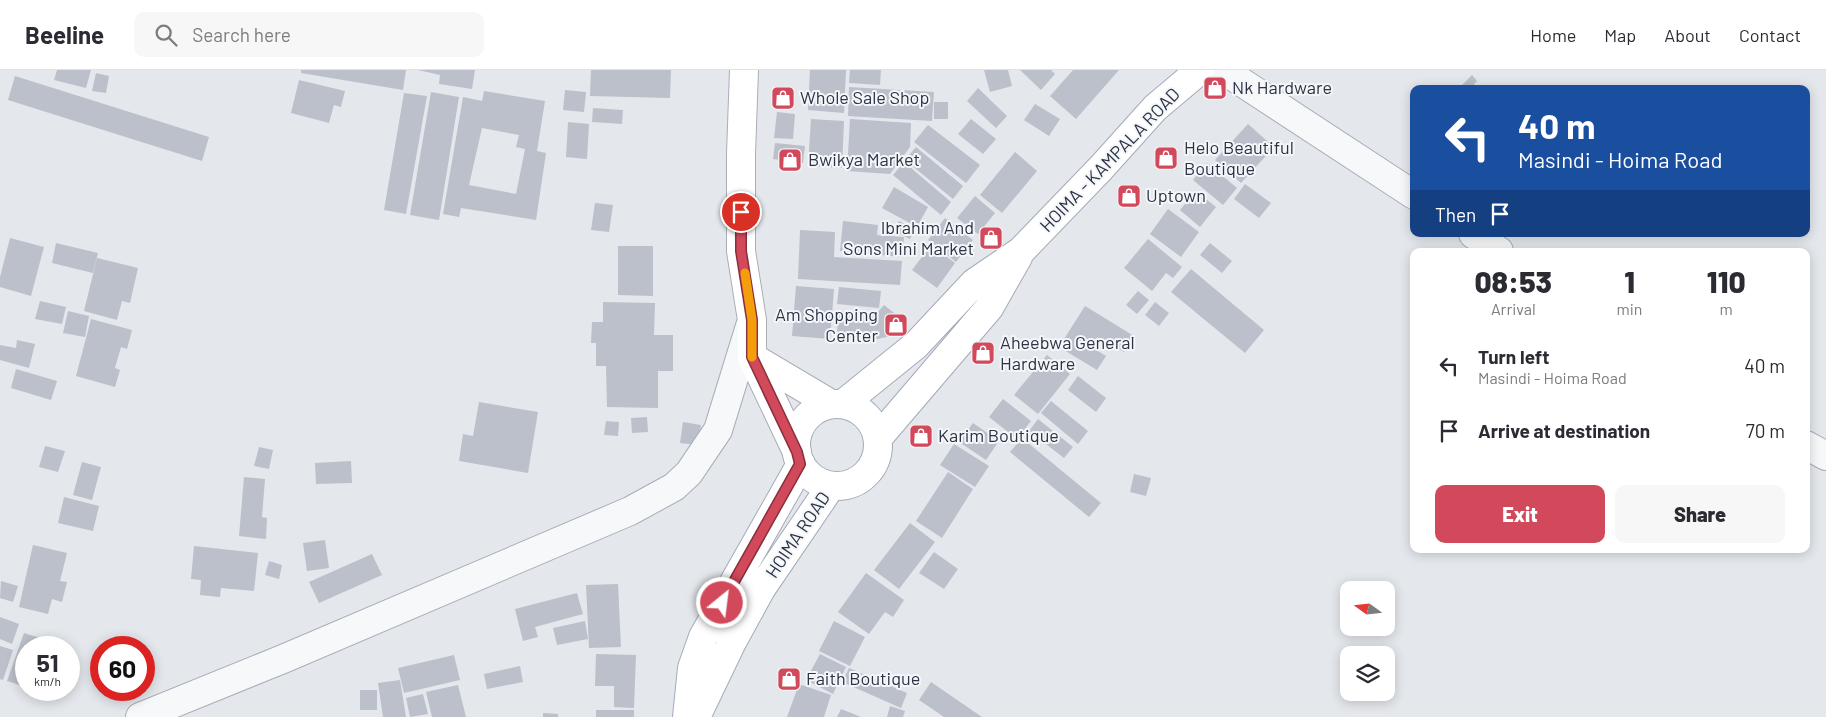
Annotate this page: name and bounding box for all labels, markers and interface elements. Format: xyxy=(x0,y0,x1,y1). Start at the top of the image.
search box xyxy=(134,12,484,57)
text: Beeline xyxy=(25,20,104,49)
icon: search xyxy=(152,21,180,49)
text: Search here xyxy=(192,23,291,46)
text: Home xyxy=(1530,24,1576,46)
text: Map xyxy=(1604,24,1636,46)
text: About xyxy=(1664,24,1711,46)
text: Contact xyxy=(1739,24,1801,46)
shop icon: Nk Hardware xyxy=(1202,75,1228,101)
place label: Nk Hardware xyxy=(1232,76,1332,98)
street label: HOIMA - KAMPALA ROAD xyxy=(1035,83,1184,236)
shop icon: Whole Sale Shop xyxy=(770,85,796,111)
place label: Whole Sale Shop xyxy=(800,86,929,108)
text: 40 m xyxy=(1518,104,1595,146)
icon: left xyxy=(1435,105,1500,170)
place label: Helo Beautiful Boutique xyxy=(1184,136,1294,179)
shop icon: Helo Beautiful Boutique xyxy=(1153,145,1179,171)
text: Masindi - Hoima Road xyxy=(1518,146,1722,172)
shop icon: Bwikya Market xyxy=(777,147,803,173)
place label: Bwikya Market xyxy=(808,148,920,170)
shop icon: Uptown xyxy=(1116,183,1142,209)
place label: Uptown xyxy=(1146,184,1206,206)
pin xyxy=(720,191,762,233)
icon: arrive xyxy=(727,198,755,226)
icon: arrive xyxy=(1486,200,1514,228)
text: Then xyxy=(1435,203,1476,226)
place label: Ibrahim And Sons Mini Market xyxy=(843,216,974,259)
shop icon: Ibrahim And Sons Mini Market xyxy=(978,225,1004,251)
text: 08:53 xyxy=(1474,263,1552,299)
text: 1 xyxy=(1624,263,1635,299)
text: 110 xyxy=(1707,263,1746,299)
text: Arrival xyxy=(1491,299,1536,318)
text: min xyxy=(1616,299,1642,318)
text: m xyxy=(1720,299,1733,318)
place label: Am Shopping Center xyxy=(775,303,878,346)
shop icon: Am Shopping Center xyxy=(883,312,909,338)
place label: Aheebwa General Hardware xyxy=(1000,331,1135,374)
shop icon: Aheebwa General Hardware xyxy=(970,340,996,366)
text: Turn left xyxy=(1478,345,1549,368)
icon: left xyxy=(1435,352,1463,380)
text: 40 m xyxy=(1744,354,1785,377)
text: Masindi - Hoima Road xyxy=(1478,368,1627,387)
icon: arrive xyxy=(1435,417,1463,445)
text: Arrive at destination xyxy=(1478,419,1650,442)
text: 70 m xyxy=(1746,419,1785,442)
shop icon: Karim Boutique xyxy=(908,423,934,449)
place label: Karim Boutique xyxy=(938,424,1059,446)
button: Exit xyxy=(1435,485,1605,543)
button: Share xyxy=(1615,485,1785,543)
street label: HOIMA ROAD xyxy=(760,487,834,582)
position arrow xyxy=(695,576,747,628)
north arrow xyxy=(1340,581,1395,636)
map controls xyxy=(1340,581,1395,701)
speed limit sign: 60 xyxy=(90,636,155,701)
button: layers xyxy=(1340,646,1395,701)
text: 51 xyxy=(36,647,59,677)
shop icon: Faith Boutique xyxy=(776,666,802,692)
place label: Faith Boutique xyxy=(806,667,920,689)
text: km/h xyxy=(34,674,61,688)

